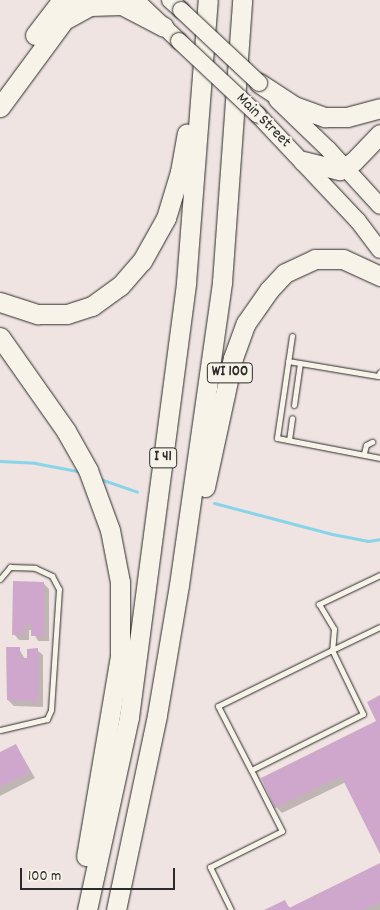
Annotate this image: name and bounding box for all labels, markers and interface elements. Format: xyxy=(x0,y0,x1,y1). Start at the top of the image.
street label: Main Street xyxy=(232,90,294,152)
road number: WI 100 xyxy=(206,360,254,386)
road number: I 41 xyxy=(148,446,178,470)
scale bar xyxy=(22,858,178,890)
text: 100 m xyxy=(28,866,61,888)

